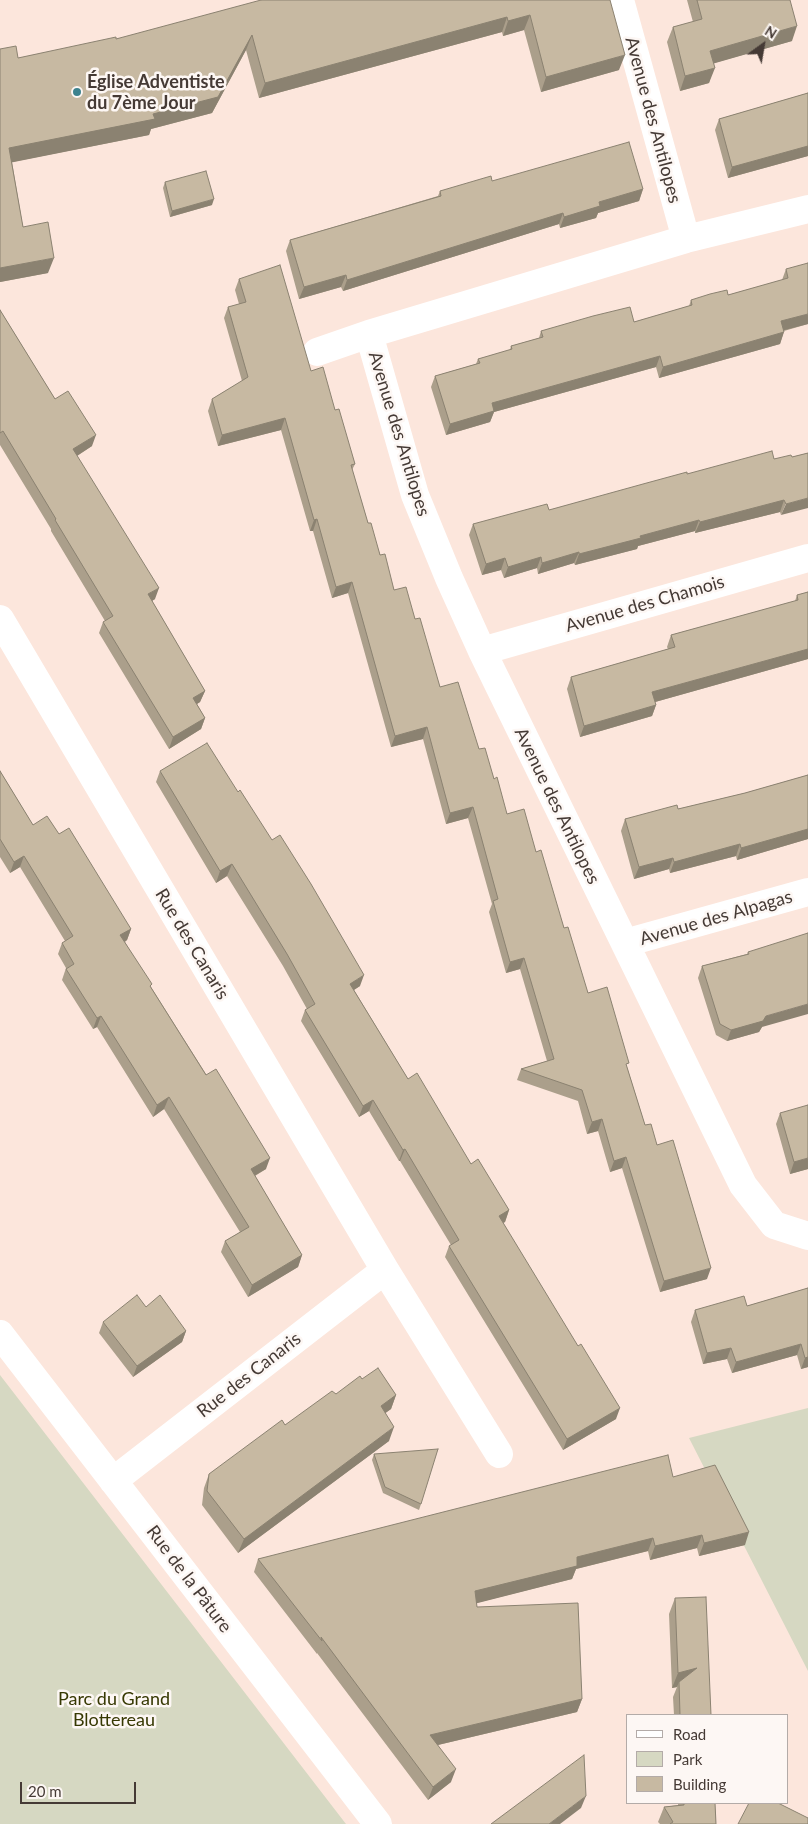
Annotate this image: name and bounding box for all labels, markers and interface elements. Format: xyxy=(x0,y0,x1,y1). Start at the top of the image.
north arrow xyxy=(738,20,788,70)
text: N xyxy=(762,22,780,42)
street label: Avenue des Antilopes xyxy=(620,35,686,205)
place label: Église Adventiste du 7ème Jour xyxy=(87,71,225,114)
marker: Église Adventiste du 7ème Jour xyxy=(71,86,83,98)
street label: Avenue des Antilopes xyxy=(364,349,434,519)
street label: Avenue des Chamois xyxy=(563,571,727,637)
street label: Avenue des Antilopes xyxy=(510,724,604,888)
street label: Rue des Canaris xyxy=(150,885,234,1003)
street label: Avenue des Alpagas xyxy=(637,886,795,950)
street label: Rue des Canaris xyxy=(193,1328,305,1422)
street label: Rue de la Pâture xyxy=(142,1521,236,1637)
park label: Parc du Grand Blottereau xyxy=(58,1688,170,1730)
legend xyxy=(626,1714,788,1804)
text: Road xyxy=(673,1725,706,1743)
text: Park xyxy=(673,1750,702,1768)
scale bar xyxy=(22,1772,139,1804)
text: Building xyxy=(673,1775,726,1793)
text: 20 m xyxy=(28,1782,62,1800)

